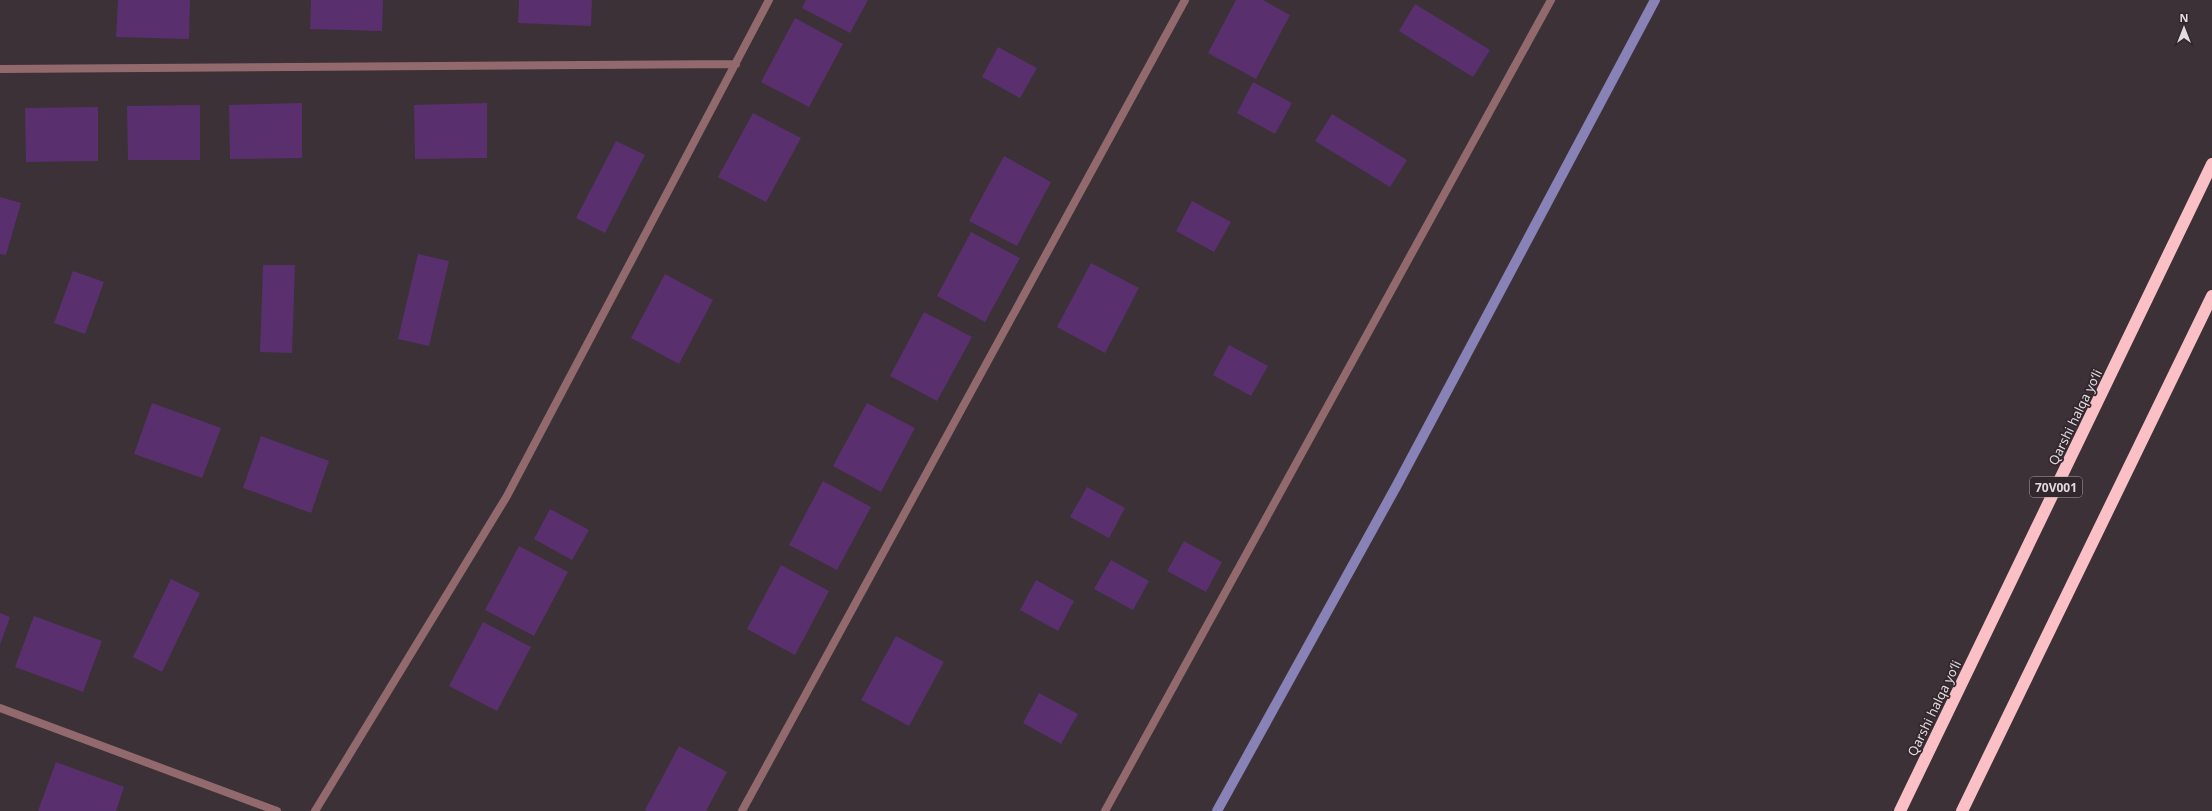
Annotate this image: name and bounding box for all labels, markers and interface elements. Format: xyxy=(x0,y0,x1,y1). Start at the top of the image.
north arrow xyxy=(2164,8,2204,48)
text: N xyxy=(2180,10,2188,25)
street label: Qarshi halqa yoʻli xyxy=(2044,366,2106,468)
road number: 70V001 xyxy=(2030,477,2082,497)
street label: Qarshi halqa yoʻli xyxy=(1903,657,1965,759)

